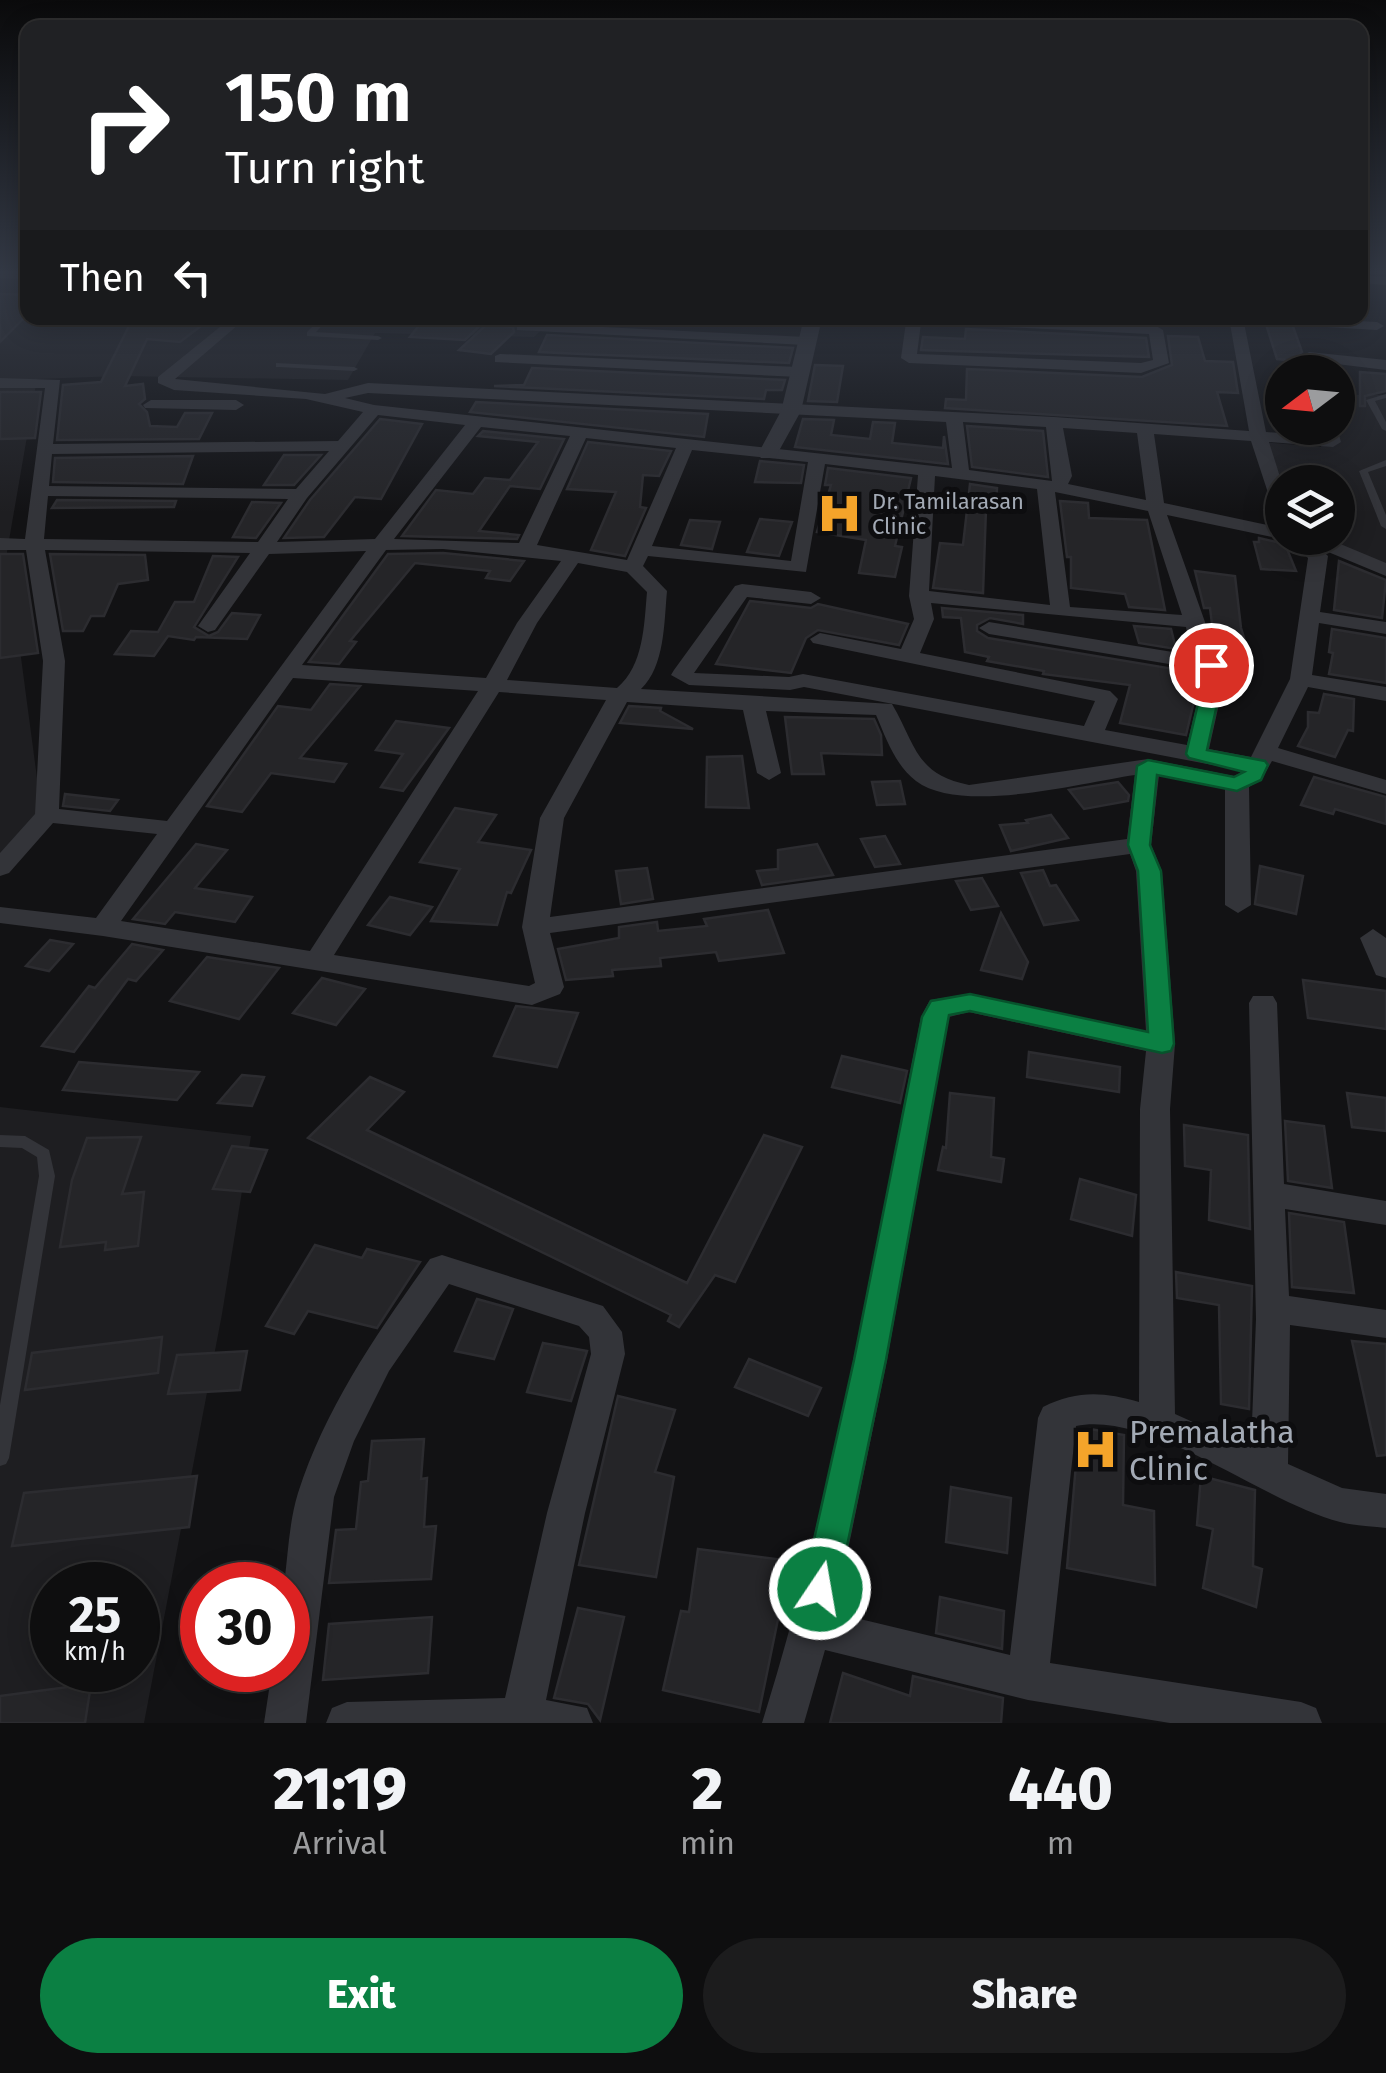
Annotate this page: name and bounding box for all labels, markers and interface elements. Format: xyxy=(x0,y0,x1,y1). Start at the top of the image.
text: 150 m xyxy=(225,56,412,140)
icon: right xyxy=(60,60,190,190)
text: Turn right xyxy=(225,141,424,195)
icon: left xyxy=(165,250,220,305)
text: Then xyxy=(60,255,145,301)
north arrow xyxy=(1265,355,1355,445)
map controls xyxy=(1265,355,1355,555)
button: layers xyxy=(1265,465,1355,555)
place label: Dr. Tamilarasan Clinic xyxy=(872,488,1024,540)
hospital icon: Dr. Tamilarasan Clinic xyxy=(815,490,863,538)
pin xyxy=(1169,623,1254,708)
icon: arrive xyxy=(1184,638,1239,693)
place label: Premalatha Clinic xyxy=(1129,1413,1295,1488)
hospital icon: Premalatha Clinic xyxy=(1072,1426,1120,1474)
position arrow xyxy=(768,1537,872,1641)
speed limit sign: 30 xyxy=(180,1562,310,1692)
text: 25 xyxy=(69,1585,121,1645)
text: km/h xyxy=(64,1637,126,1667)
text: 21:19 xyxy=(273,1753,407,1825)
text: 2 xyxy=(692,1753,723,1825)
text: 440 xyxy=(1008,1753,1113,1825)
text: Arrival xyxy=(293,1824,387,1862)
text: min xyxy=(680,1824,735,1862)
text: m xyxy=(1047,1824,1074,1862)
button: Exit xyxy=(40,1938,683,2053)
button: Share xyxy=(703,1938,1346,2053)

